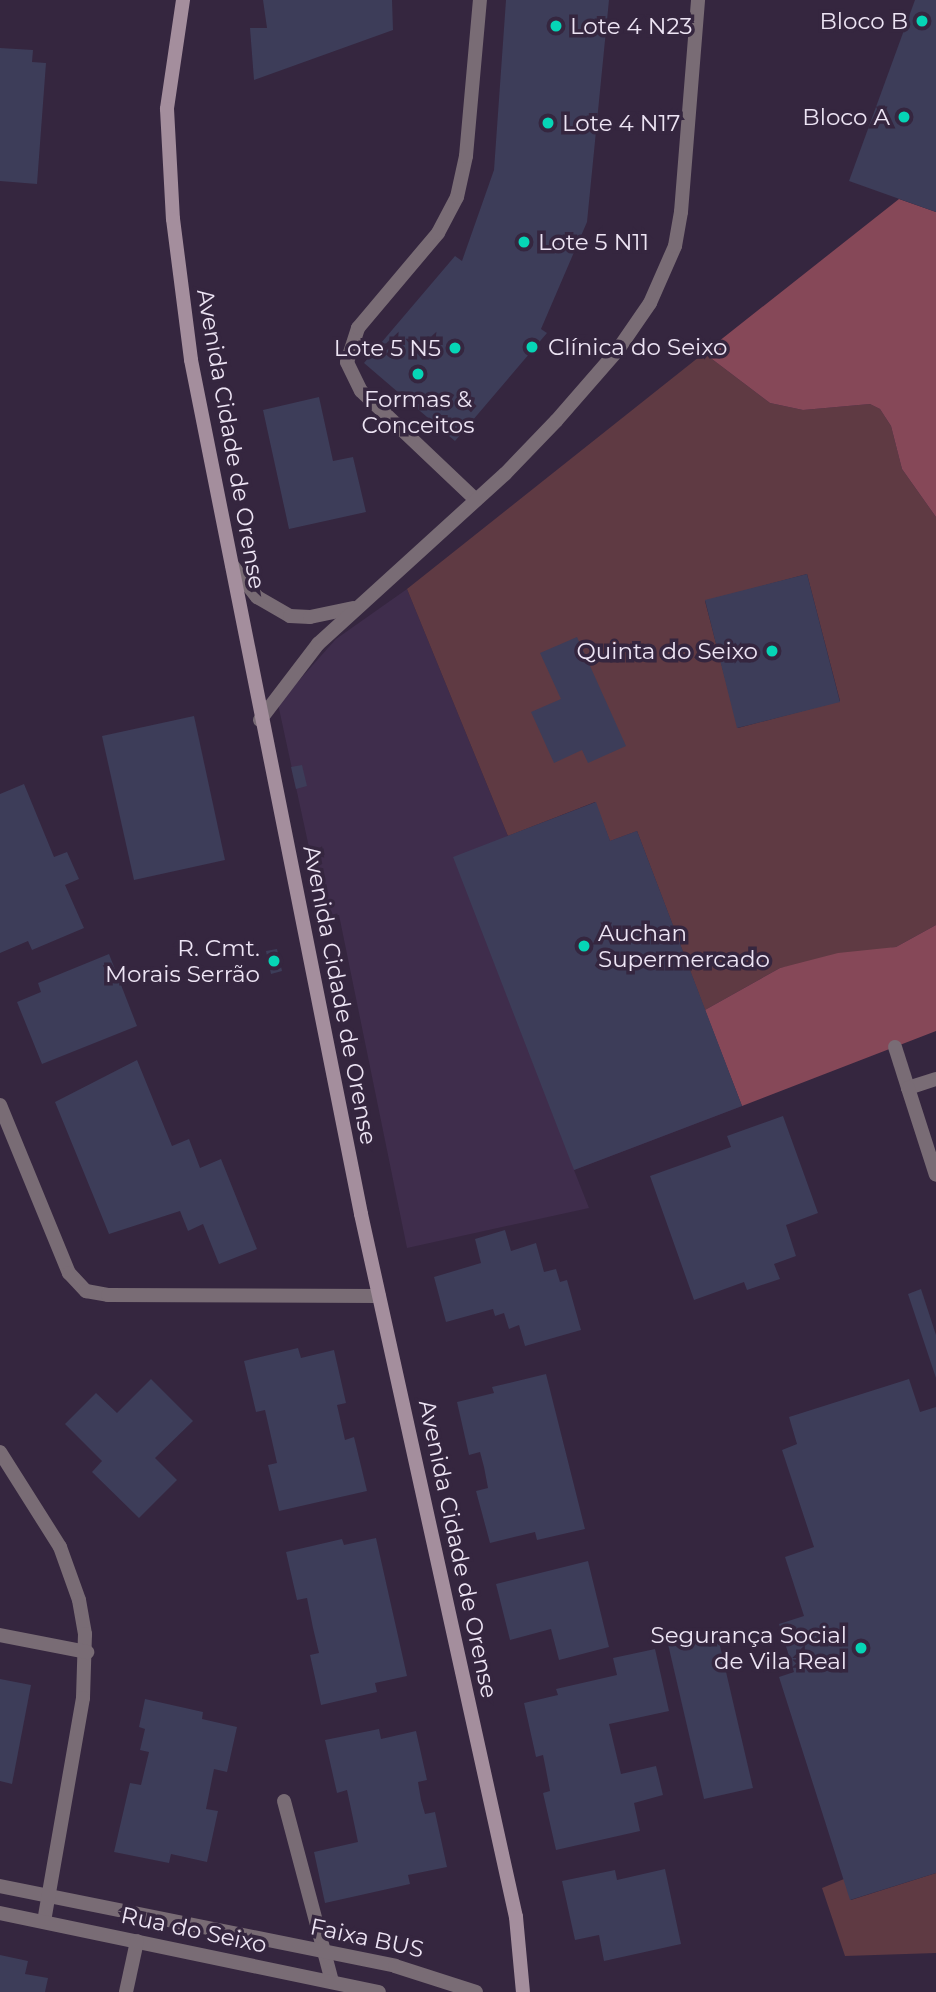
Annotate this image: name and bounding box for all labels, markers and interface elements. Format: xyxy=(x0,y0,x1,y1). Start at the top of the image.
place label: Bloco B xyxy=(820,7,908,35)
place label: Lote 4 N23 xyxy=(570,12,693,40)
marker: Bloco B xyxy=(914,13,930,29)
marker: Lote 4 N23 xyxy=(548,18,564,34)
place label: Bloco A xyxy=(802,103,890,131)
place label: Lote 4 N17 xyxy=(562,109,680,137)
marker: Bloco A xyxy=(896,109,912,125)
marker: Lote 4 N17 xyxy=(540,115,556,131)
place label: Lote 5 N11 xyxy=(538,228,649,256)
marker: Lote 5 N11 xyxy=(516,234,532,250)
street label: Avenida Cidade de Orense xyxy=(191,287,271,591)
place label: Clínica do Seixo xyxy=(548,333,728,361)
place label: Lote 5 N5 xyxy=(334,334,441,362)
marker: Clínica do Seixo xyxy=(522,337,542,357)
marker: Lote 5 N5 xyxy=(447,340,463,356)
marker: Formas & Conceitos xyxy=(410,366,426,382)
place label: Formas & Conceitos xyxy=(362,385,474,439)
place label: Quinta do Seixo xyxy=(576,637,758,665)
marker: Quinta do Seixo xyxy=(764,643,780,659)
street label: Avenida Cidade de Orense xyxy=(297,843,383,1147)
place label: Auchan Supermercado xyxy=(598,919,770,973)
place label: R. Cmt. Morais Serrão xyxy=(105,934,260,988)
marker: Auchan Supermercado xyxy=(576,938,592,954)
marker: R. Cmt. Morais Serrão xyxy=(266,953,282,969)
street label: Avenida Cidade de Orense xyxy=(413,1397,503,1701)
place label: Segurança Social de Vila Real xyxy=(651,1621,847,1675)
marker: Segurança Social de Vila Real xyxy=(853,1640,869,1656)
street label: Rua do Seixo xyxy=(119,1901,269,1959)
street label: Faixa BUS xyxy=(308,1913,426,1963)

